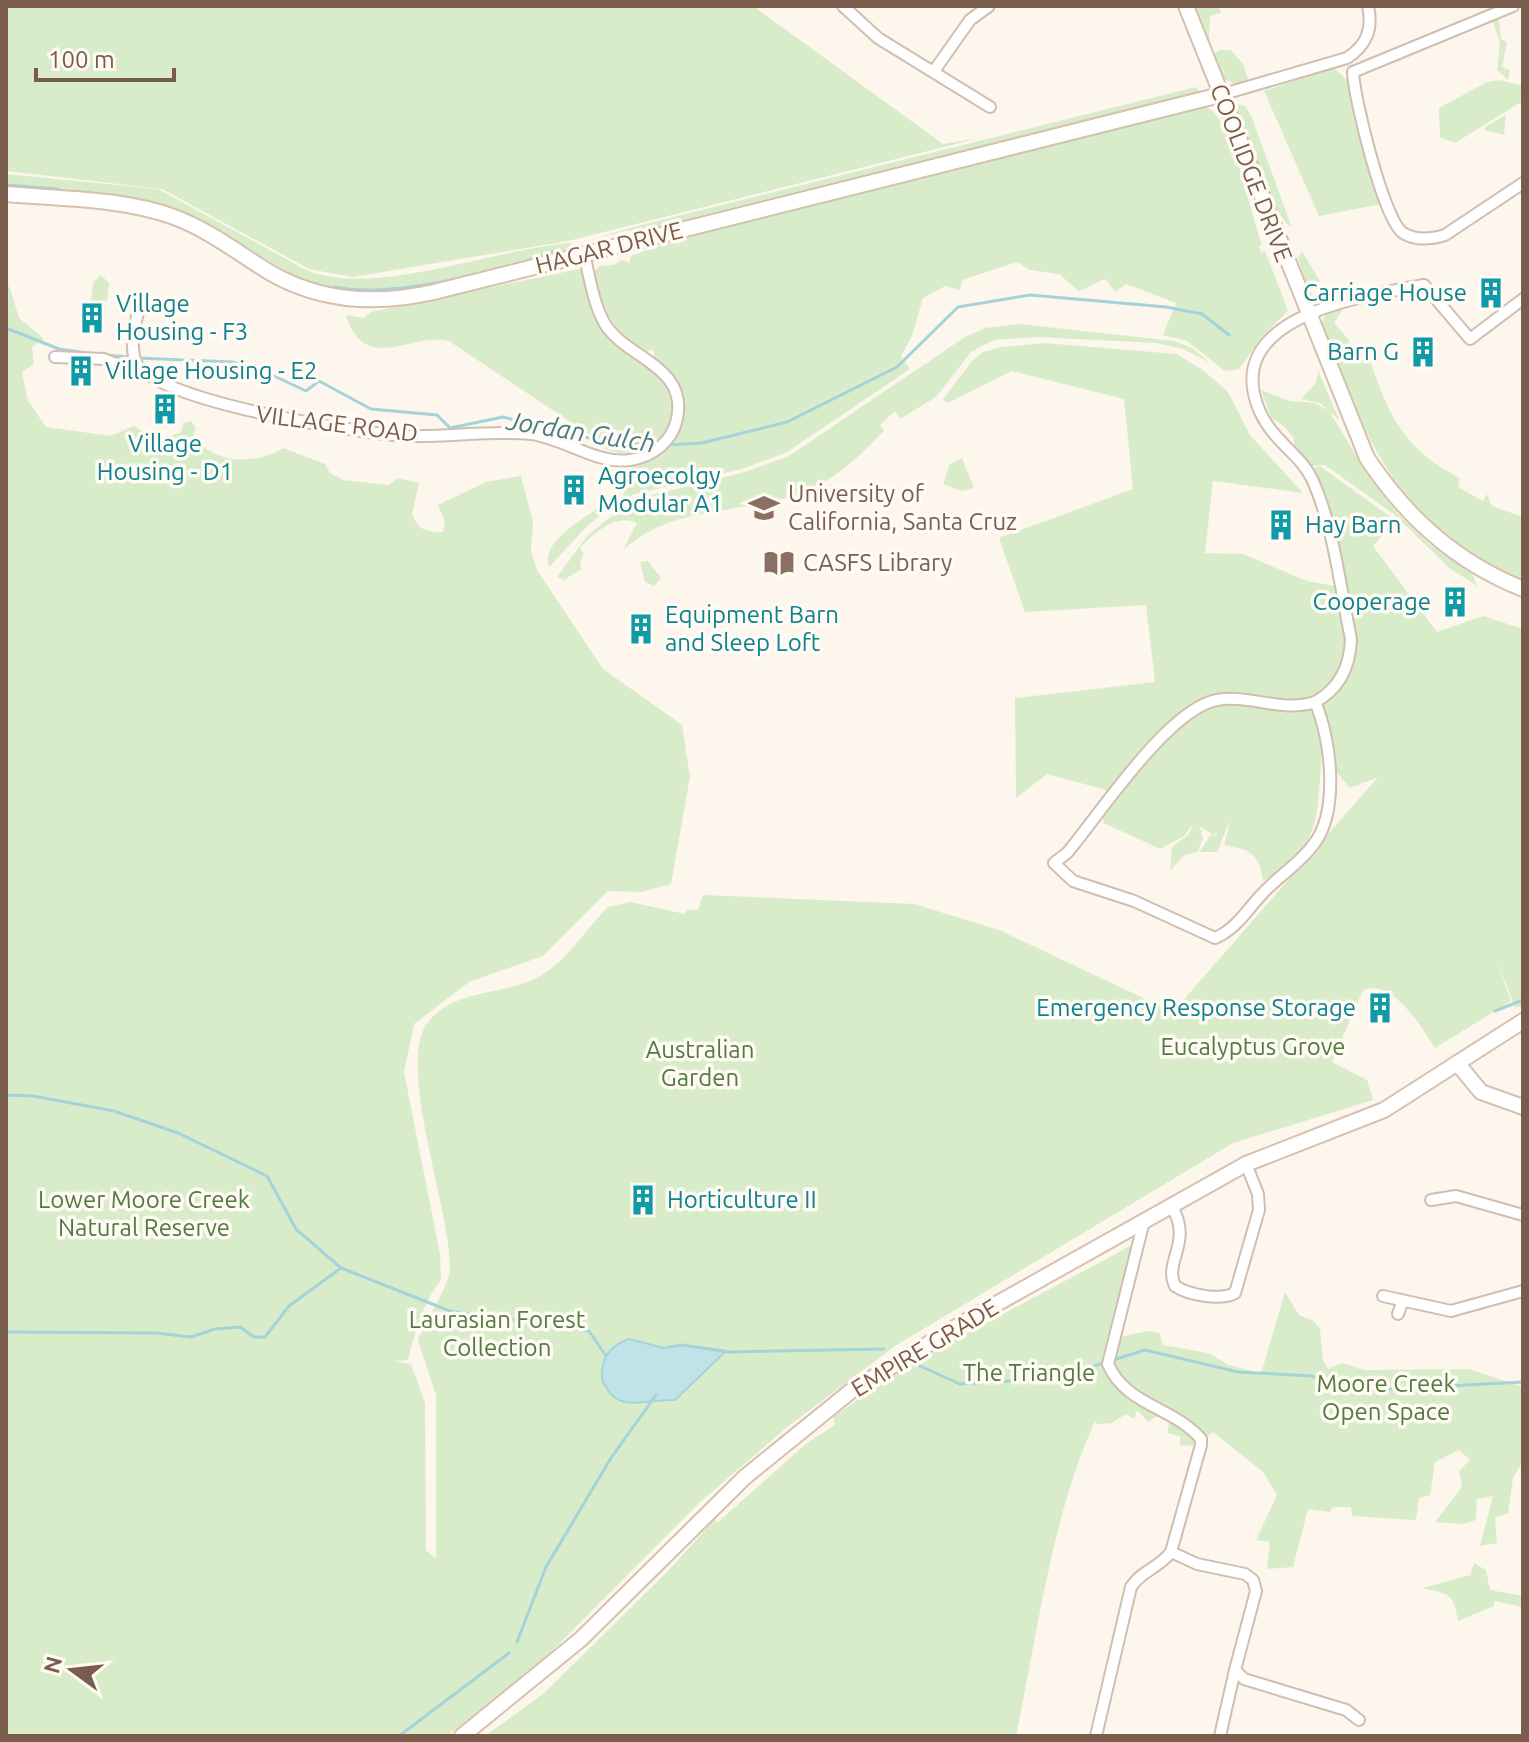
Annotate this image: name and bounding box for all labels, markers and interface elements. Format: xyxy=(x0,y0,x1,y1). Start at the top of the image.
scale bar xyxy=(36,32,174,82)
text: 100 m xyxy=(48,46,115,73)
street label: COOLIDGE DRIVE xyxy=(1205,80,1298,266)
street label: HAGAR DRIVE xyxy=(532,216,685,279)
building icon: Carriage House xyxy=(1474,276,1508,310)
place label: Carriage House xyxy=(1303,279,1467,306)
place label: Village Housing - F3 xyxy=(116,290,248,345)
building icon: Village Housing - F3 xyxy=(75,301,109,335)
building icon: Barn G xyxy=(1406,335,1440,369)
place label: Barn G xyxy=(1327,338,1399,365)
building icon: Village Housing - E2 xyxy=(64,354,98,388)
place label: Village Housing - E2 xyxy=(105,357,318,384)
building icon: Village Housing - D1 xyxy=(148,392,182,426)
street label: VILLAGE ROAD xyxy=(255,400,419,447)
water label: Jordan Gulch xyxy=(503,405,657,458)
place label: Village Housing - D1 xyxy=(97,430,233,485)
place label: Agroecolgy Modular A1 xyxy=(598,462,723,517)
building icon: Agroecolgy Modular A1 xyxy=(557,473,591,507)
place label: University of California, Santa Cruz xyxy=(788,480,1017,535)
school or university icon: University of California, Santa Cruz xyxy=(747,491,781,525)
building icon: Hay Barn xyxy=(1264,508,1298,542)
place label: Hay Barn xyxy=(1305,511,1401,538)
library icon: CASFS Library xyxy=(762,546,796,580)
place label: CASFS Library xyxy=(803,549,953,576)
building icon: Cooperage xyxy=(1438,585,1472,619)
place label: Cooperage xyxy=(1312,588,1431,615)
place label: Equipment Barn and Sleep Loft xyxy=(665,601,839,656)
building icon: Equipment Barn and Sleep Loft xyxy=(624,612,658,646)
building icon: Emergency Response Storage xyxy=(1363,991,1397,1025)
place label: Emergency Response Storage xyxy=(1036,994,1356,1021)
park label: Eucalyptus Grove xyxy=(1160,1033,1346,1060)
park label: Australian Garden xyxy=(646,1036,754,1091)
building icon: Horticulture II xyxy=(626,1183,660,1217)
park label: Lower Moore Creek Natural Reserve xyxy=(38,1186,250,1241)
place label: Horticulture II xyxy=(667,1186,817,1213)
street label: EMPIRE GRADE xyxy=(847,1293,1003,1402)
park label: Laurasian Forest Collection xyxy=(409,1306,586,1361)
park label: The Triangle xyxy=(963,1359,1095,1386)
park label: Moore Creek Open Space xyxy=(1316,1370,1456,1425)
north arrow xyxy=(32,1630,112,1710)
text: N xyxy=(38,1654,66,1676)

